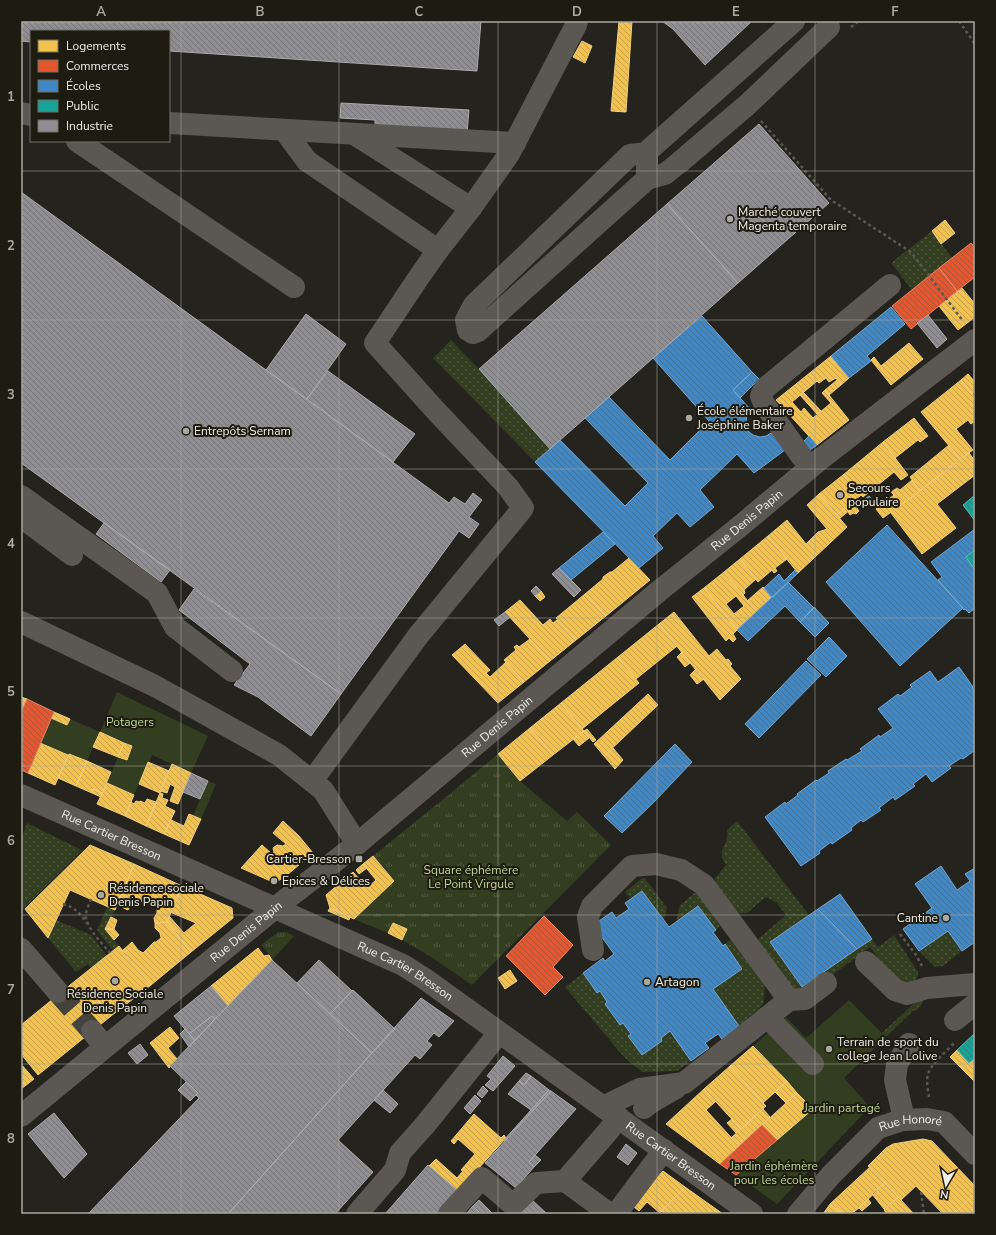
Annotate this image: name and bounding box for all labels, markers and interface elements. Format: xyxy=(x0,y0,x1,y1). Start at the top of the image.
text: A xyxy=(96,3,106,21)
text: B xyxy=(256,3,265,21)
text: C xyxy=(415,3,424,21)
text: D xyxy=(572,3,582,21)
text: E xyxy=(732,3,740,21)
text: F xyxy=(891,3,899,21)
legend xyxy=(30,30,170,142)
text: Logements xyxy=(66,38,126,54)
text: Commerces xyxy=(66,58,129,74)
text: Écoles xyxy=(66,78,101,94)
text: 1 xyxy=(7,88,15,106)
text: Public xyxy=(66,98,100,114)
text: Industrie xyxy=(66,118,113,134)
place label: Marché couvert Magenta temporaire xyxy=(738,204,847,234)
marker: Marché couvert Magenta temporaire xyxy=(725,214,735,224)
text: 2 xyxy=(7,237,15,255)
text: 3 xyxy=(7,386,15,404)
place label: École élémentaire Joséphine Baker xyxy=(696,403,793,433)
marker: École élémentaire Joséphine Baker xyxy=(684,413,694,423)
place label: Entrepôts Sernam xyxy=(194,423,291,439)
marker: Entrepôts Sernam xyxy=(181,426,191,436)
place label: Secours populaire xyxy=(848,480,899,510)
street label: Rue Denis Papin xyxy=(708,486,786,554)
marker: Secours populaire xyxy=(835,490,845,500)
text: 4 xyxy=(7,535,15,553)
text: 5 xyxy=(7,683,15,701)
street label: Rue Denis Papin xyxy=(458,692,536,761)
park label: Potagers xyxy=(106,714,154,730)
street label: Rue Cartier Bresson xyxy=(59,806,164,864)
text: 6 xyxy=(7,832,15,850)
place label: Cartier-Bresson xyxy=(266,851,351,867)
marker: Cartier-Bresson xyxy=(354,854,364,864)
park label: Square éphémère Le Point Virgule xyxy=(424,862,519,892)
place label: Epices & Délices xyxy=(282,873,370,889)
marker: Epices & Délices xyxy=(269,876,279,886)
place label: Résidence sociale Denis Papin xyxy=(109,880,204,910)
marker: Résidence sociale Denis Papin xyxy=(96,890,106,900)
street label: Rue Denis Papin xyxy=(207,897,285,966)
place label: Cantine xyxy=(897,910,938,926)
marker: Cantine xyxy=(941,913,951,923)
street label: Rue Cartier Bresson xyxy=(355,938,456,1005)
place label: Artagon xyxy=(655,974,699,990)
marker: Résidence Sociale Denis Papin xyxy=(110,976,120,986)
marker: Artagon xyxy=(642,977,652,987)
text: 7 xyxy=(7,981,15,999)
place label: Résidence Sociale Denis Papin xyxy=(67,986,163,1016)
place label: Terrain de sport du college Jean Lolive xyxy=(837,1034,939,1064)
marker: Terrain de sport du college Jean Lolive xyxy=(824,1044,834,1054)
park label: Jardin partagé xyxy=(803,1100,880,1116)
street label: Rue Honoré xyxy=(877,1111,943,1135)
street label: Rue Cartier Bresson xyxy=(622,1118,719,1194)
text: 8 xyxy=(7,1130,15,1148)
park label: Jardin éphémère pour les écoles xyxy=(729,1158,818,1188)
north arrow xyxy=(926,1165,966,1205)
text: N xyxy=(939,1186,950,1202)

